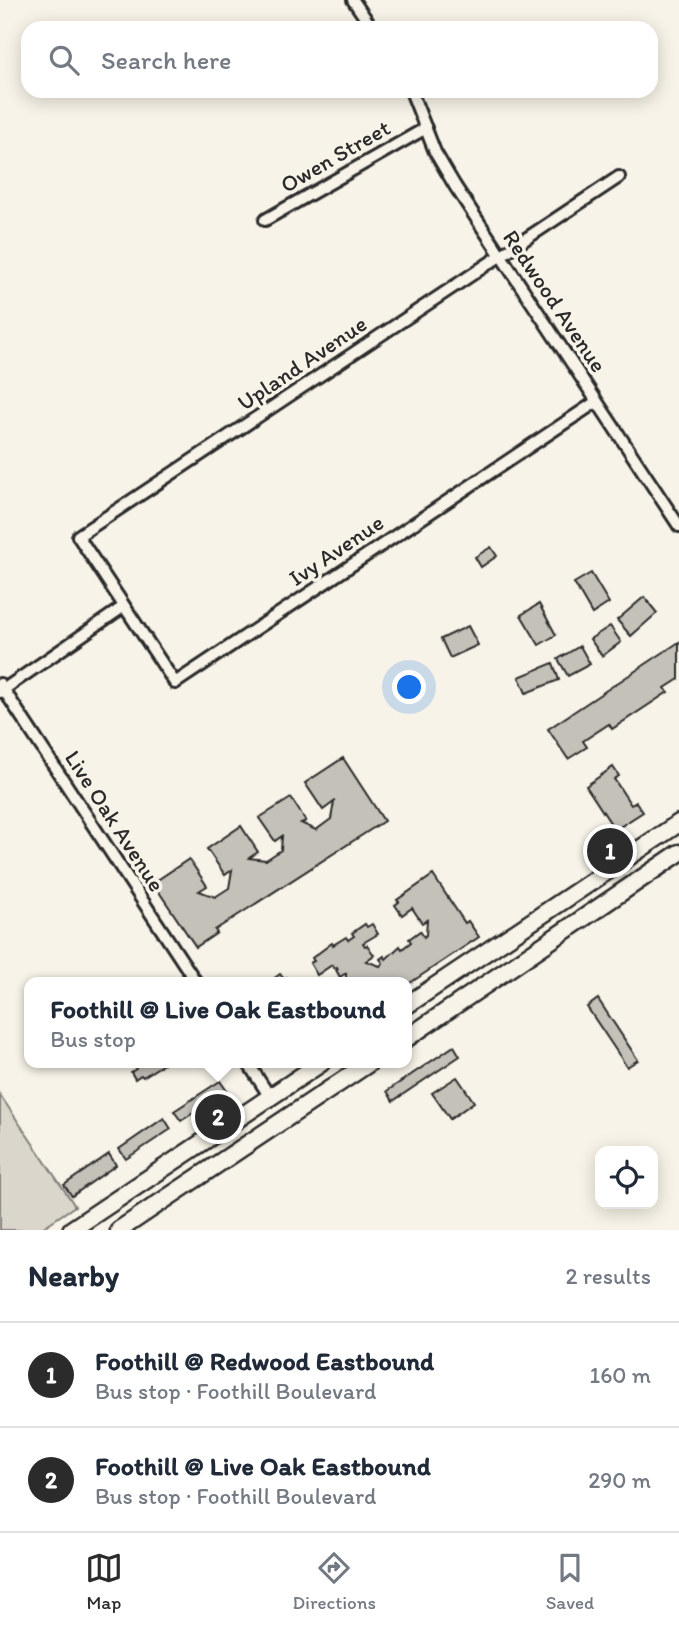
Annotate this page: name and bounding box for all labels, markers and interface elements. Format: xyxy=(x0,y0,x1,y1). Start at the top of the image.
search box xyxy=(21,21,658,98)
icon: search xyxy=(45,41,83,79)
text: Search here xyxy=(101,44,231,76)
street label: Owen Street xyxy=(275,113,395,199)
street label: Redwood Avenue xyxy=(497,224,613,378)
street label: Upland Avenue xyxy=(232,309,372,417)
street label: Ivy Avenue xyxy=(283,508,389,592)
your location xyxy=(392,670,426,704)
street label: Live Oak Avenue xyxy=(59,745,171,897)
pin: 1 xyxy=(587,825,633,877)
popup xyxy=(24,977,412,1068)
text: Foothill @ Live Oak Eastbound xyxy=(50,993,386,1025)
text: Bus stop xyxy=(50,1025,136,1053)
pin: 2 xyxy=(195,1091,241,1143)
map controls xyxy=(595,1146,658,1209)
button: locate xyxy=(595,1146,658,1209)
text: Nearby xyxy=(28,1257,119,1294)
text: 2 results xyxy=(565,1262,651,1290)
text: Foothill @ Redwood Eastbound xyxy=(95,1345,434,1377)
text: 1 xyxy=(46,1361,56,1389)
text: 160 m xyxy=(589,1361,651,1389)
text: Bus stop · Foothill Boulevard xyxy=(95,1377,376,1405)
text: Foothill @ Live Oak Eastbound xyxy=(95,1450,431,1482)
text: 2 xyxy=(45,1466,57,1494)
text: 290 m xyxy=(588,1466,651,1494)
text: Bus stop · Foothill Boulevard xyxy=(95,1482,376,1510)
tab: Map xyxy=(85,1549,123,1614)
tab: Directions xyxy=(292,1549,376,1614)
tab: Saved xyxy=(546,1549,594,1614)

